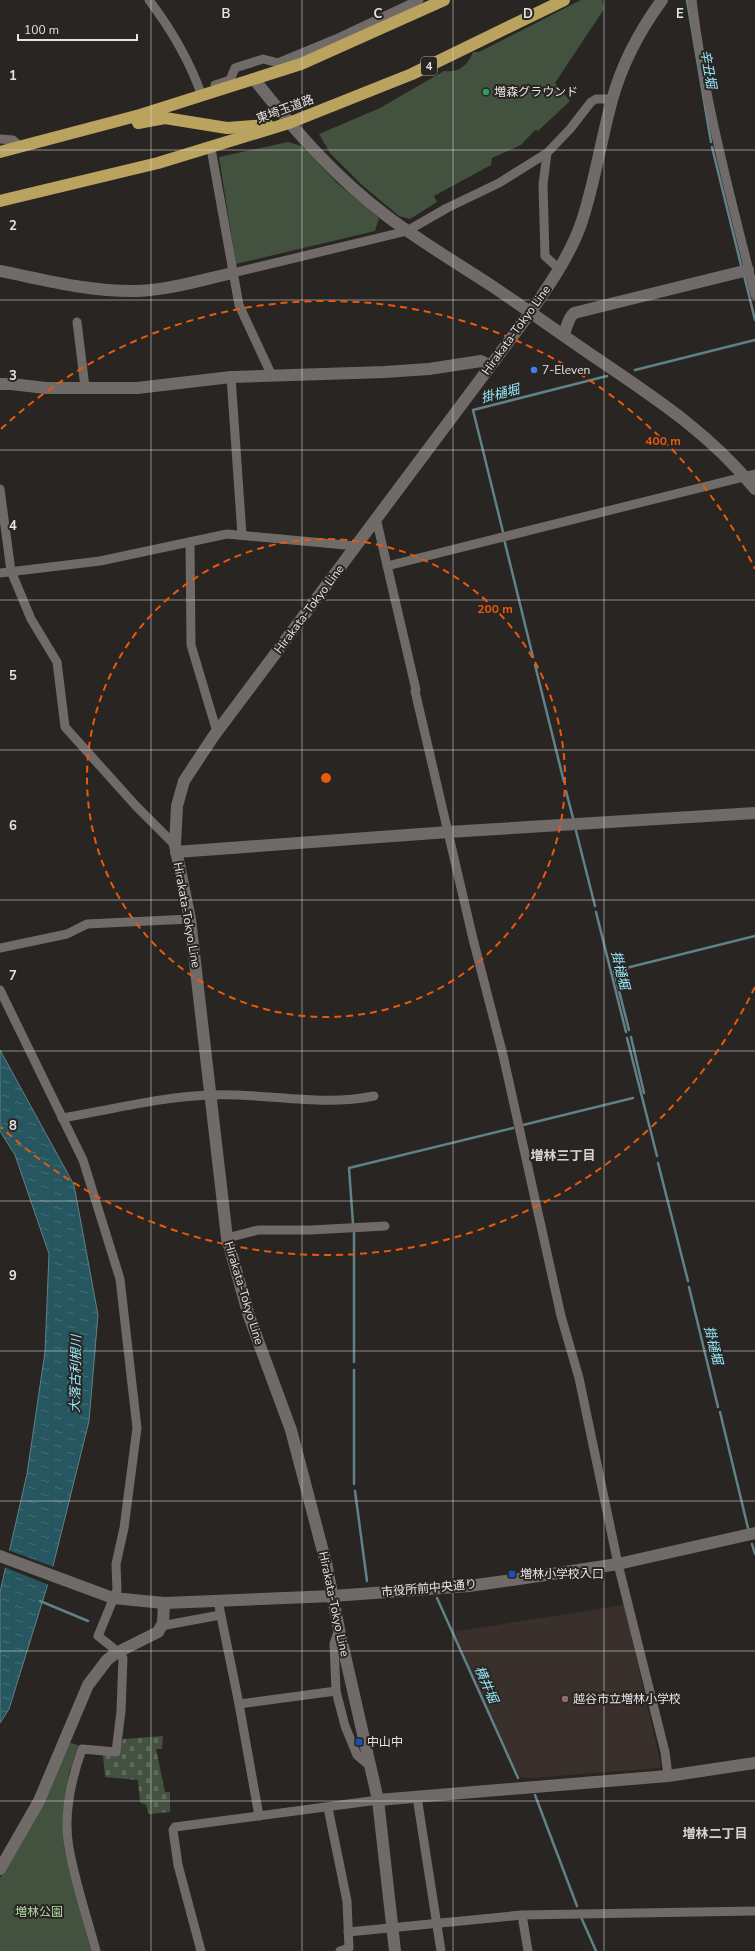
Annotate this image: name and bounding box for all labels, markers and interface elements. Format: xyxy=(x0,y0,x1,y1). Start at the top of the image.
text: B xyxy=(222,5,231,23)
text: C xyxy=(374,5,383,23)
text: D xyxy=(523,5,533,23)
text: E xyxy=(676,5,684,23)
scale bar xyxy=(18,16,137,42)
text: 100 m xyxy=(24,22,59,38)
water label: 辛丑堀 xyxy=(696,48,721,92)
road number: 4 xyxy=(421,57,437,75)
text: 1 xyxy=(9,67,17,85)
place label: 増森グラウンド xyxy=(494,84,578,100)
marker: 増森グラウンド xyxy=(481,87,491,97)
street label: 東埼玉道路 xyxy=(254,91,316,127)
text: 2 xyxy=(9,217,17,235)
street label: Hirakata-Tokyo Line xyxy=(478,282,554,378)
place label: 7-Eleven xyxy=(542,362,590,378)
marker: 7-Eleven xyxy=(529,365,539,375)
text: 3 xyxy=(9,367,17,385)
water label: 掛樋堀 xyxy=(479,380,523,407)
text: 400 m xyxy=(645,433,681,449)
text: 4 xyxy=(9,517,17,535)
street label: Hirakata-Tokyo Line xyxy=(270,561,348,657)
text: 200 m xyxy=(477,601,513,617)
text: 5 xyxy=(9,667,17,685)
centre of rings xyxy=(319,771,333,785)
text: 6 xyxy=(9,817,17,835)
street label: Hirakata-Tokyo Line xyxy=(170,861,204,969)
water label: 掛樋堀 xyxy=(607,949,634,993)
text: 7 xyxy=(9,967,17,985)
text: 8 xyxy=(9,1117,17,1135)
district label: 増林三丁目 xyxy=(530,1147,596,1165)
street label: Hirakata-Tokyo Line xyxy=(221,1239,267,1347)
text: 9 xyxy=(9,1267,17,1285)
water label: 掛樋堀 xyxy=(700,1324,727,1368)
water label: 大落古利根川 xyxy=(66,1333,86,1413)
street label: Hirakata-Tokyo Line xyxy=(315,1550,353,1658)
place label: 増林小学校入口 xyxy=(520,1566,604,1582)
marker: 増林小学校入口 xyxy=(507,1569,517,1579)
street label: 市役所前中央通り xyxy=(380,1576,478,1600)
water label: 横井堀 xyxy=(470,1663,503,1708)
place label: 越谷市立増林小学校 xyxy=(573,1691,681,1707)
marker: 越谷市立増林小学校 xyxy=(560,1694,570,1704)
place label: 中山中 xyxy=(367,1734,403,1750)
marker: 中山中 xyxy=(354,1737,364,1747)
district label: 増林二丁目 xyxy=(682,1825,748,1843)
park label: 増林公園 xyxy=(15,1904,63,1920)

